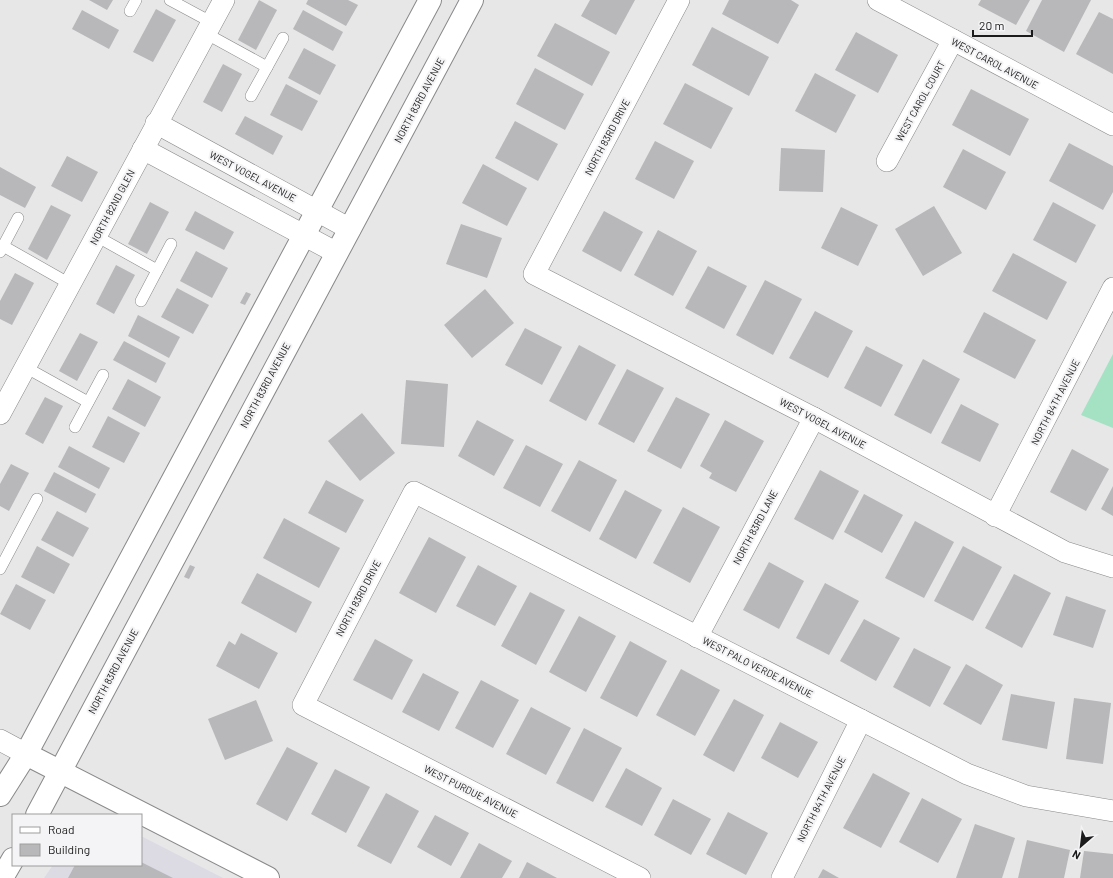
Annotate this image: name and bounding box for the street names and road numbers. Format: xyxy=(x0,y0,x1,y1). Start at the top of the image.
street label: WEST CAROL AVENUE xyxy=(949,35,1041,91)
street label: NORTH 83RD AVENUE xyxy=(391,55,447,145)
street label: WEST CAROL COURT xyxy=(893,58,947,144)
street label: NORTH 83RD DRIVE xyxy=(582,97,632,177)
street label: WEST VOGEL AVENUE xyxy=(208,148,298,204)
street label: NORTH 82ND GLEN xyxy=(87,167,137,247)
street label: NORTH 83RD AVENUE xyxy=(237,340,293,430)
street label: NORTH 84TH AVENUE xyxy=(1028,357,1082,447)
street label: WEST VOGEL AVENUE xyxy=(778,395,868,451)
street label: NORTH 83RD LANE xyxy=(730,488,780,566)
street label: NORTH 83RD DRIVE xyxy=(333,558,383,638)
street label: NORTH 83RD AVENUE xyxy=(85,626,141,716)
street label: WEST PALO VERDE AVENUE xyxy=(701,634,815,700)
street label: NORTH 84TH AVENUE xyxy=(794,754,848,844)
street label: WEST PURDUE AVENUE xyxy=(422,762,520,820)

